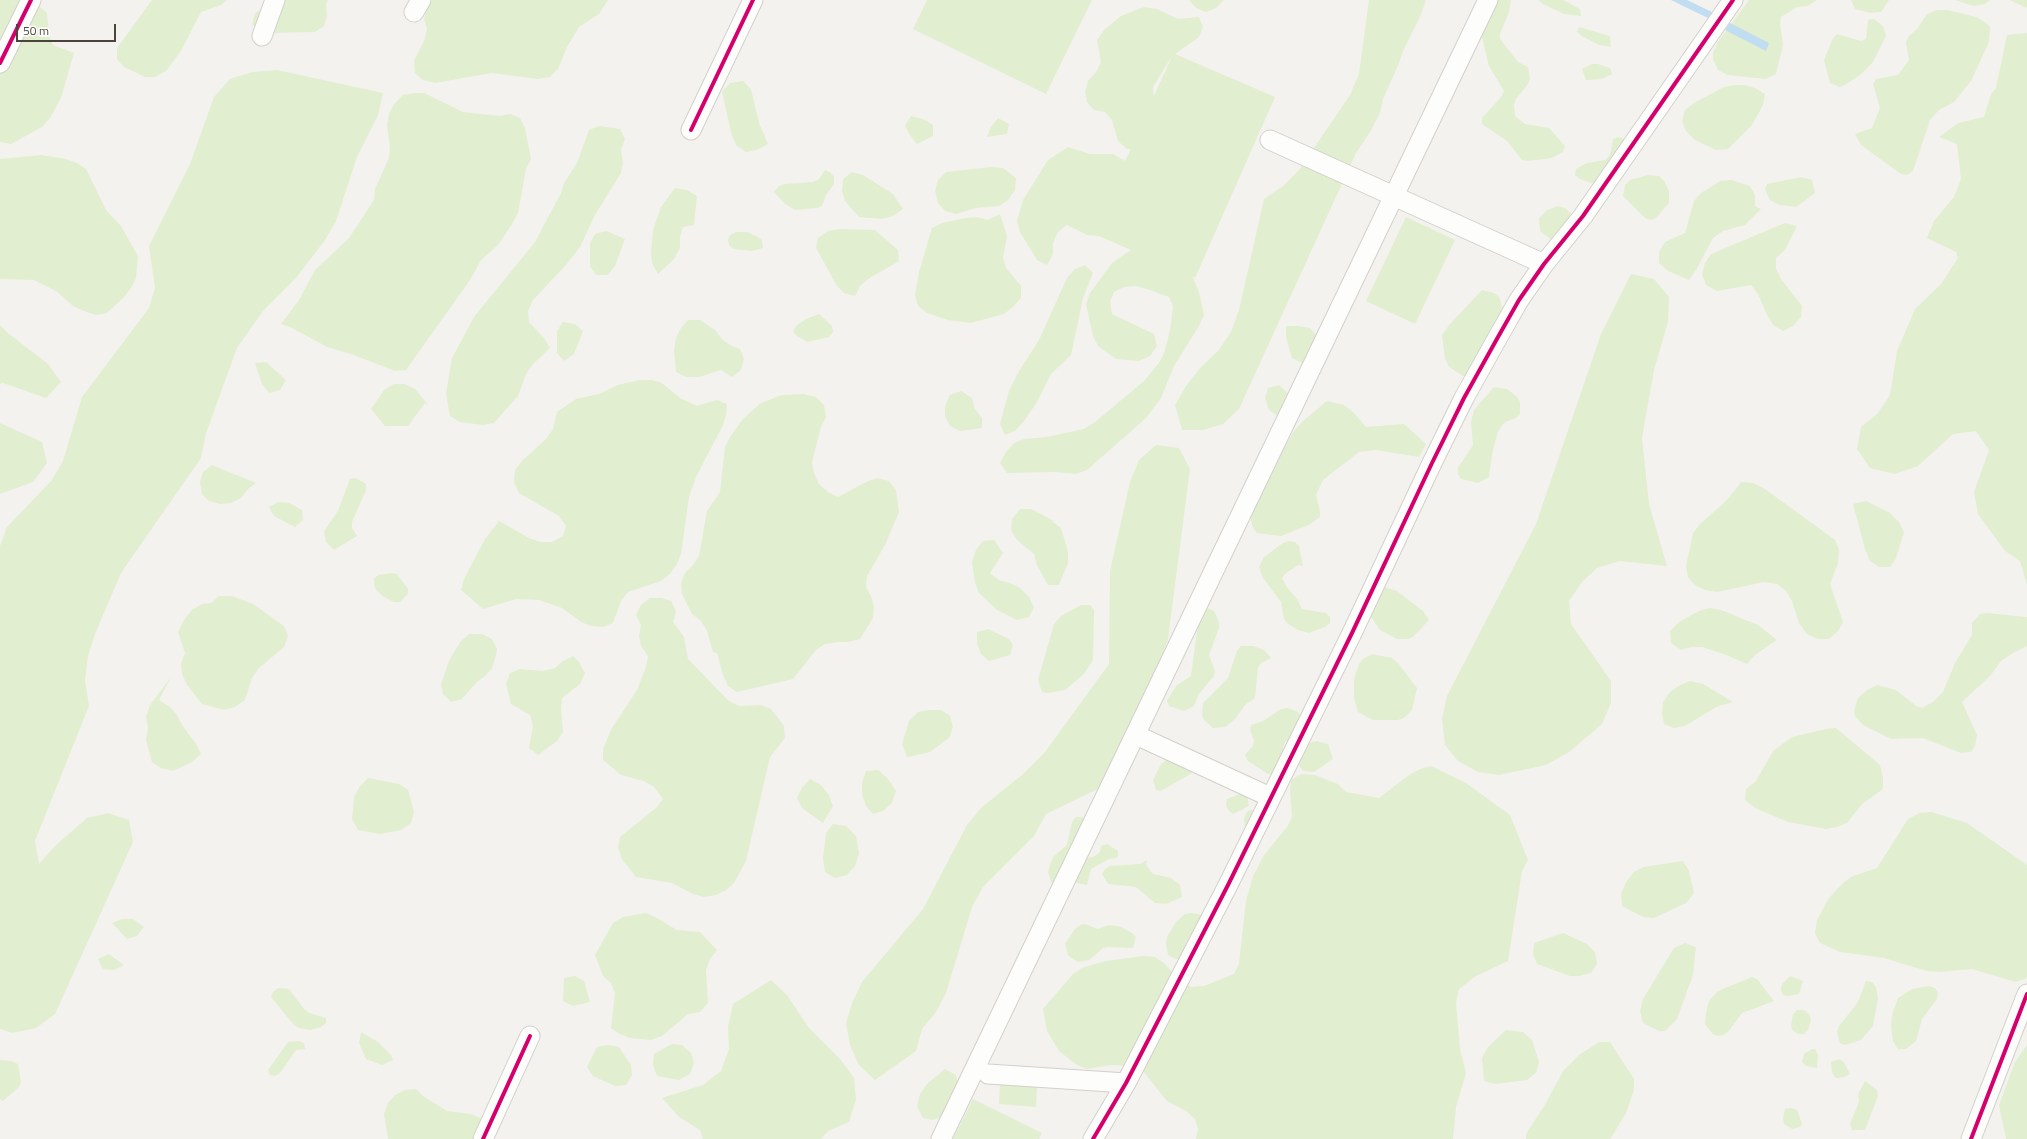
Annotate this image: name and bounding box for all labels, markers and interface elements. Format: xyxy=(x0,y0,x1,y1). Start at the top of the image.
scale bar xyxy=(18,16,118,42)
text: 50 m xyxy=(23,21,49,40)

